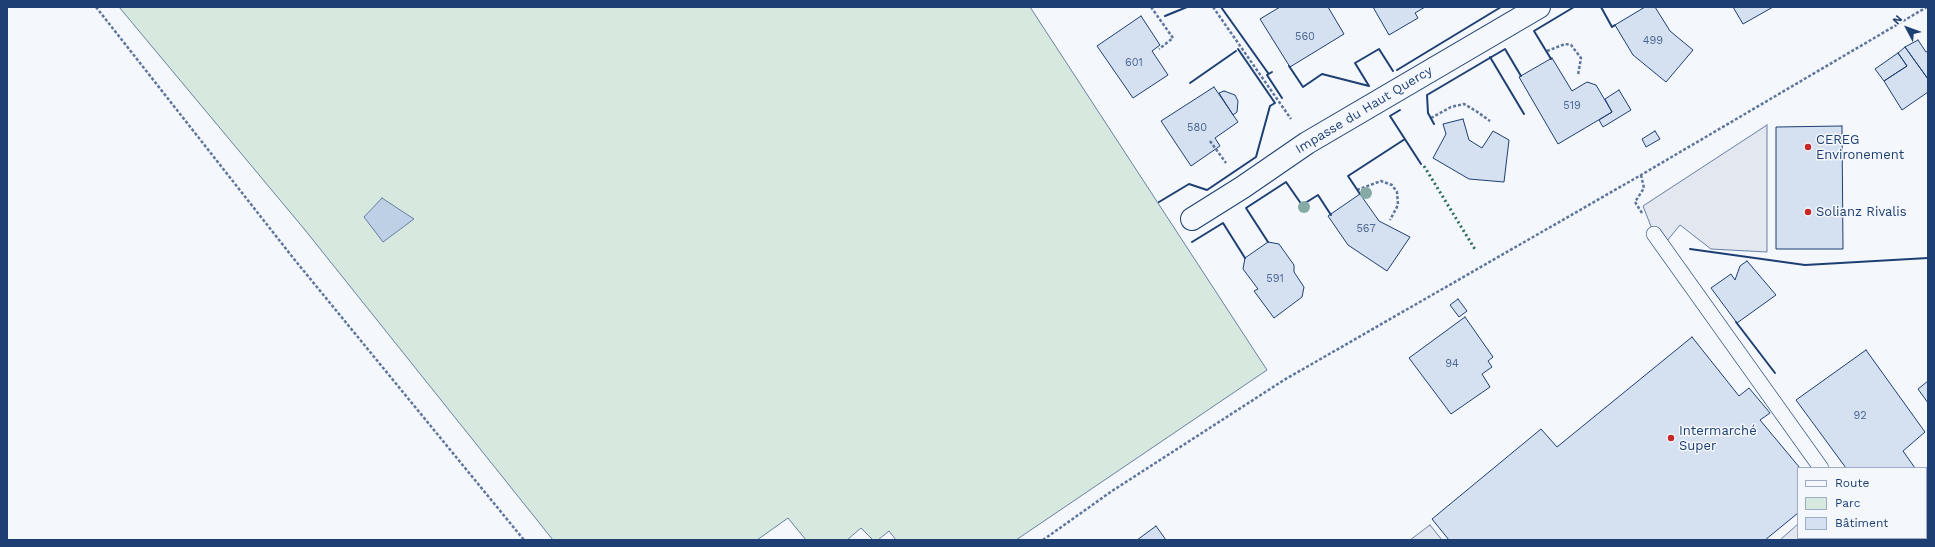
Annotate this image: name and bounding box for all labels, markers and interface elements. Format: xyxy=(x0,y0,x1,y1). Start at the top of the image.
north arrow xyxy=(1887,8,1927,48)
text: N xyxy=(1890,12,1905,27)
house number: 560 xyxy=(1295,30,1315,44)
house number: 499 xyxy=(1643,34,1663,48)
house number: 601 xyxy=(1125,56,1143,70)
street label: Impasse du Haut Quercy xyxy=(1293,63,1435,157)
house number: 519 xyxy=(1563,99,1581,113)
house number: 580 xyxy=(1187,121,1207,135)
place label: CEREG Environement xyxy=(1816,132,1904,163)
marker: CEREG Environement xyxy=(1803,142,1813,152)
place label: Solianz Rivalis xyxy=(1816,204,1907,220)
marker: Solianz Rivalis xyxy=(1803,207,1813,217)
house number: 567 xyxy=(1356,222,1376,236)
house number: 591 xyxy=(1266,272,1284,286)
house number: 94 xyxy=(1445,357,1459,371)
house number: 92 xyxy=(1853,409,1867,423)
place label: Intermarché Super xyxy=(1679,423,1757,454)
marker: Intermarché Super xyxy=(1666,433,1676,443)
legend xyxy=(1797,467,1927,539)
text: Route xyxy=(1835,476,1869,490)
text: Parc xyxy=(1835,496,1861,510)
text: Bâtiment xyxy=(1835,516,1888,530)

